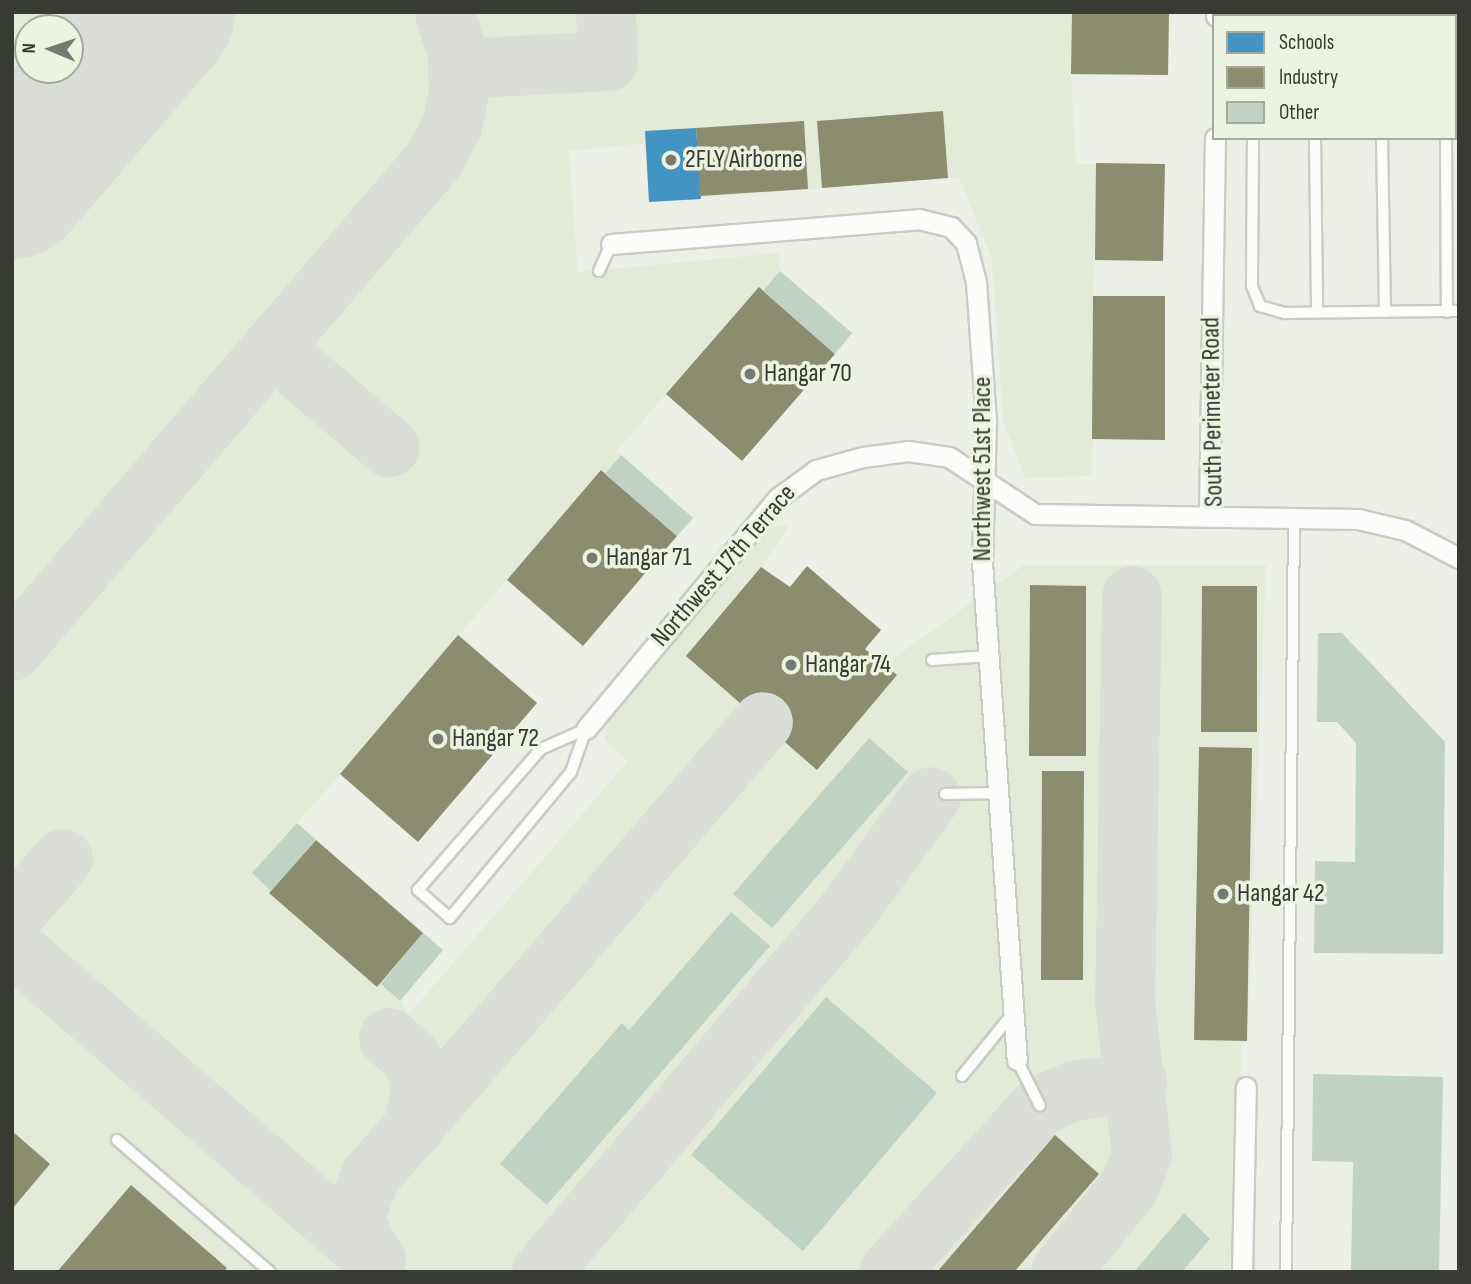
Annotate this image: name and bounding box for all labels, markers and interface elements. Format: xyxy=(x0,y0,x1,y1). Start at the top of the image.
north arrow xyxy=(14,14,84,84)
legend xyxy=(1212,14,1457,140)
text: Schools xyxy=(1279,30,1334,55)
text: N xyxy=(18,43,41,54)
text: Industry xyxy=(1279,65,1338,90)
text: Other xyxy=(1279,100,1319,125)
place label: 2FLY Airborne xyxy=(685,144,803,176)
marker: 2FLY Airborne xyxy=(663,152,679,168)
street label: South Perimeter Road xyxy=(1196,317,1230,507)
place label: Hangar 70 xyxy=(764,358,852,390)
marker: Hangar 70 xyxy=(742,366,758,382)
street label: Northwest 51st Place xyxy=(967,377,999,561)
street label: Northwest 17th Terrace xyxy=(645,479,803,653)
place label: Hangar 71 xyxy=(606,542,692,574)
marker: Hangar 71 xyxy=(584,550,600,566)
place label: Hangar 74 xyxy=(805,649,891,681)
marker: Hangar 74 xyxy=(783,657,799,673)
place label: Hangar 72 xyxy=(452,723,539,755)
marker: Hangar 72 xyxy=(430,731,446,747)
place label: Hangar 42 xyxy=(1237,878,1325,910)
marker: Hangar 42 xyxy=(1215,886,1231,902)

